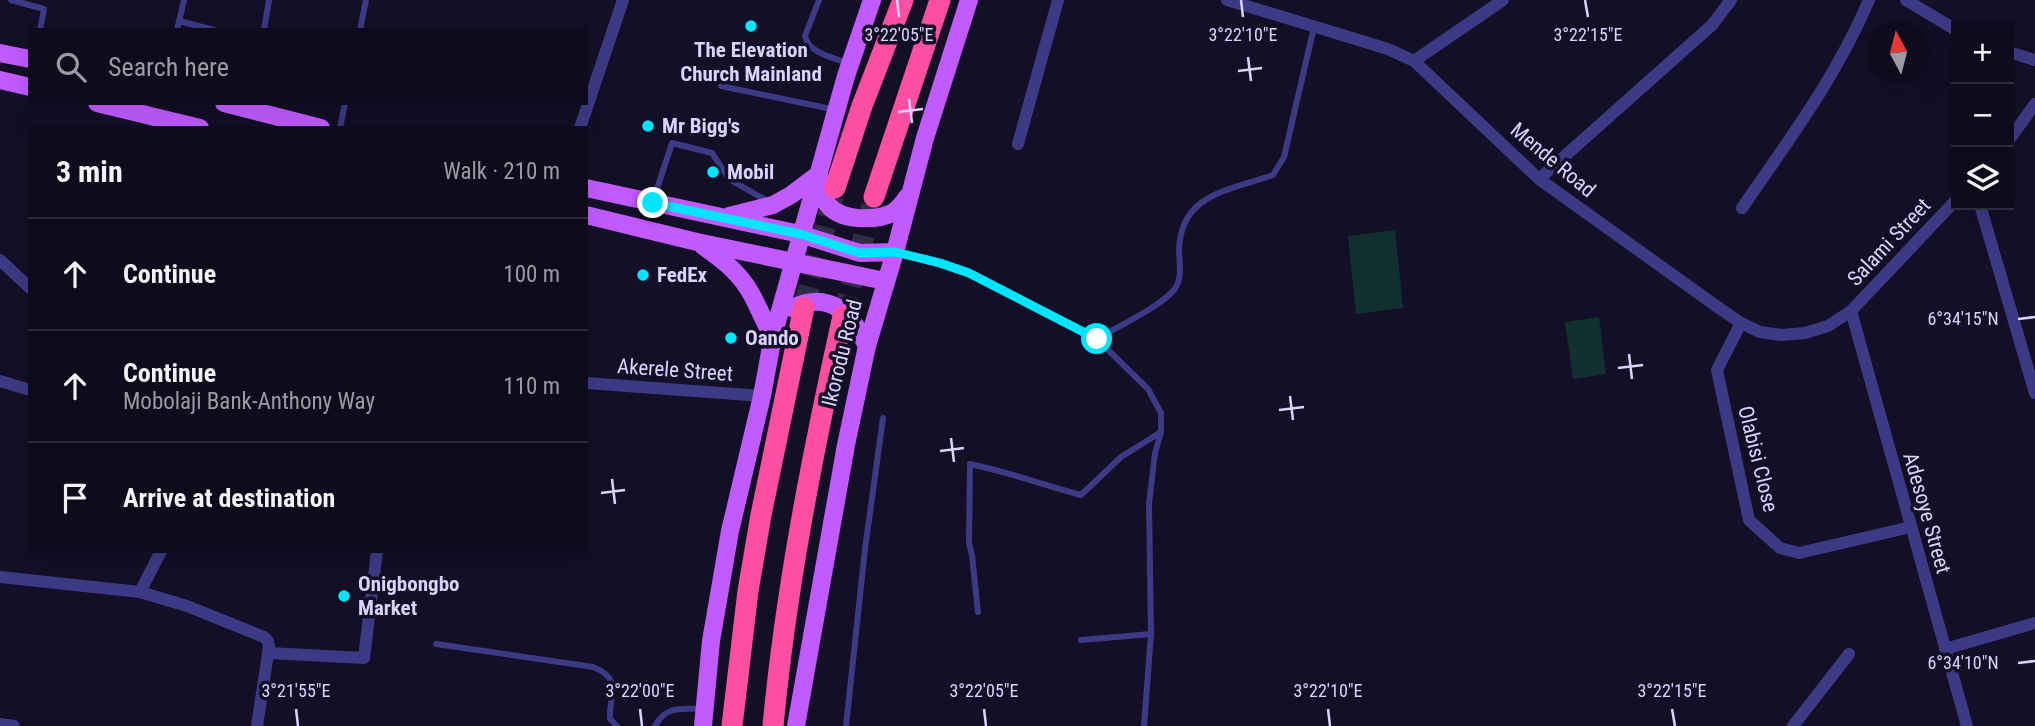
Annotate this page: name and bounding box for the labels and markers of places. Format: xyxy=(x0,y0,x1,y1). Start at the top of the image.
marker: The Elevation Church Mainland xyxy=(743,18,759,34)
place label: The Elevation Church Mainland xyxy=(680,38,822,86)
place label: Mr Bigg's xyxy=(662,114,740,138)
marker: Mr Bigg's xyxy=(640,118,656,134)
place label: Mobil xyxy=(727,160,774,184)
marker: Mobil xyxy=(705,164,721,180)
place label: FedEx xyxy=(657,263,708,287)
marker: FedEx xyxy=(635,267,651,283)
place label: Oando xyxy=(745,326,799,350)
marker: Oando xyxy=(723,330,739,346)
place label: Onigbongbo Market xyxy=(358,572,459,620)
marker: Onigbongbo Market xyxy=(336,588,352,604)

